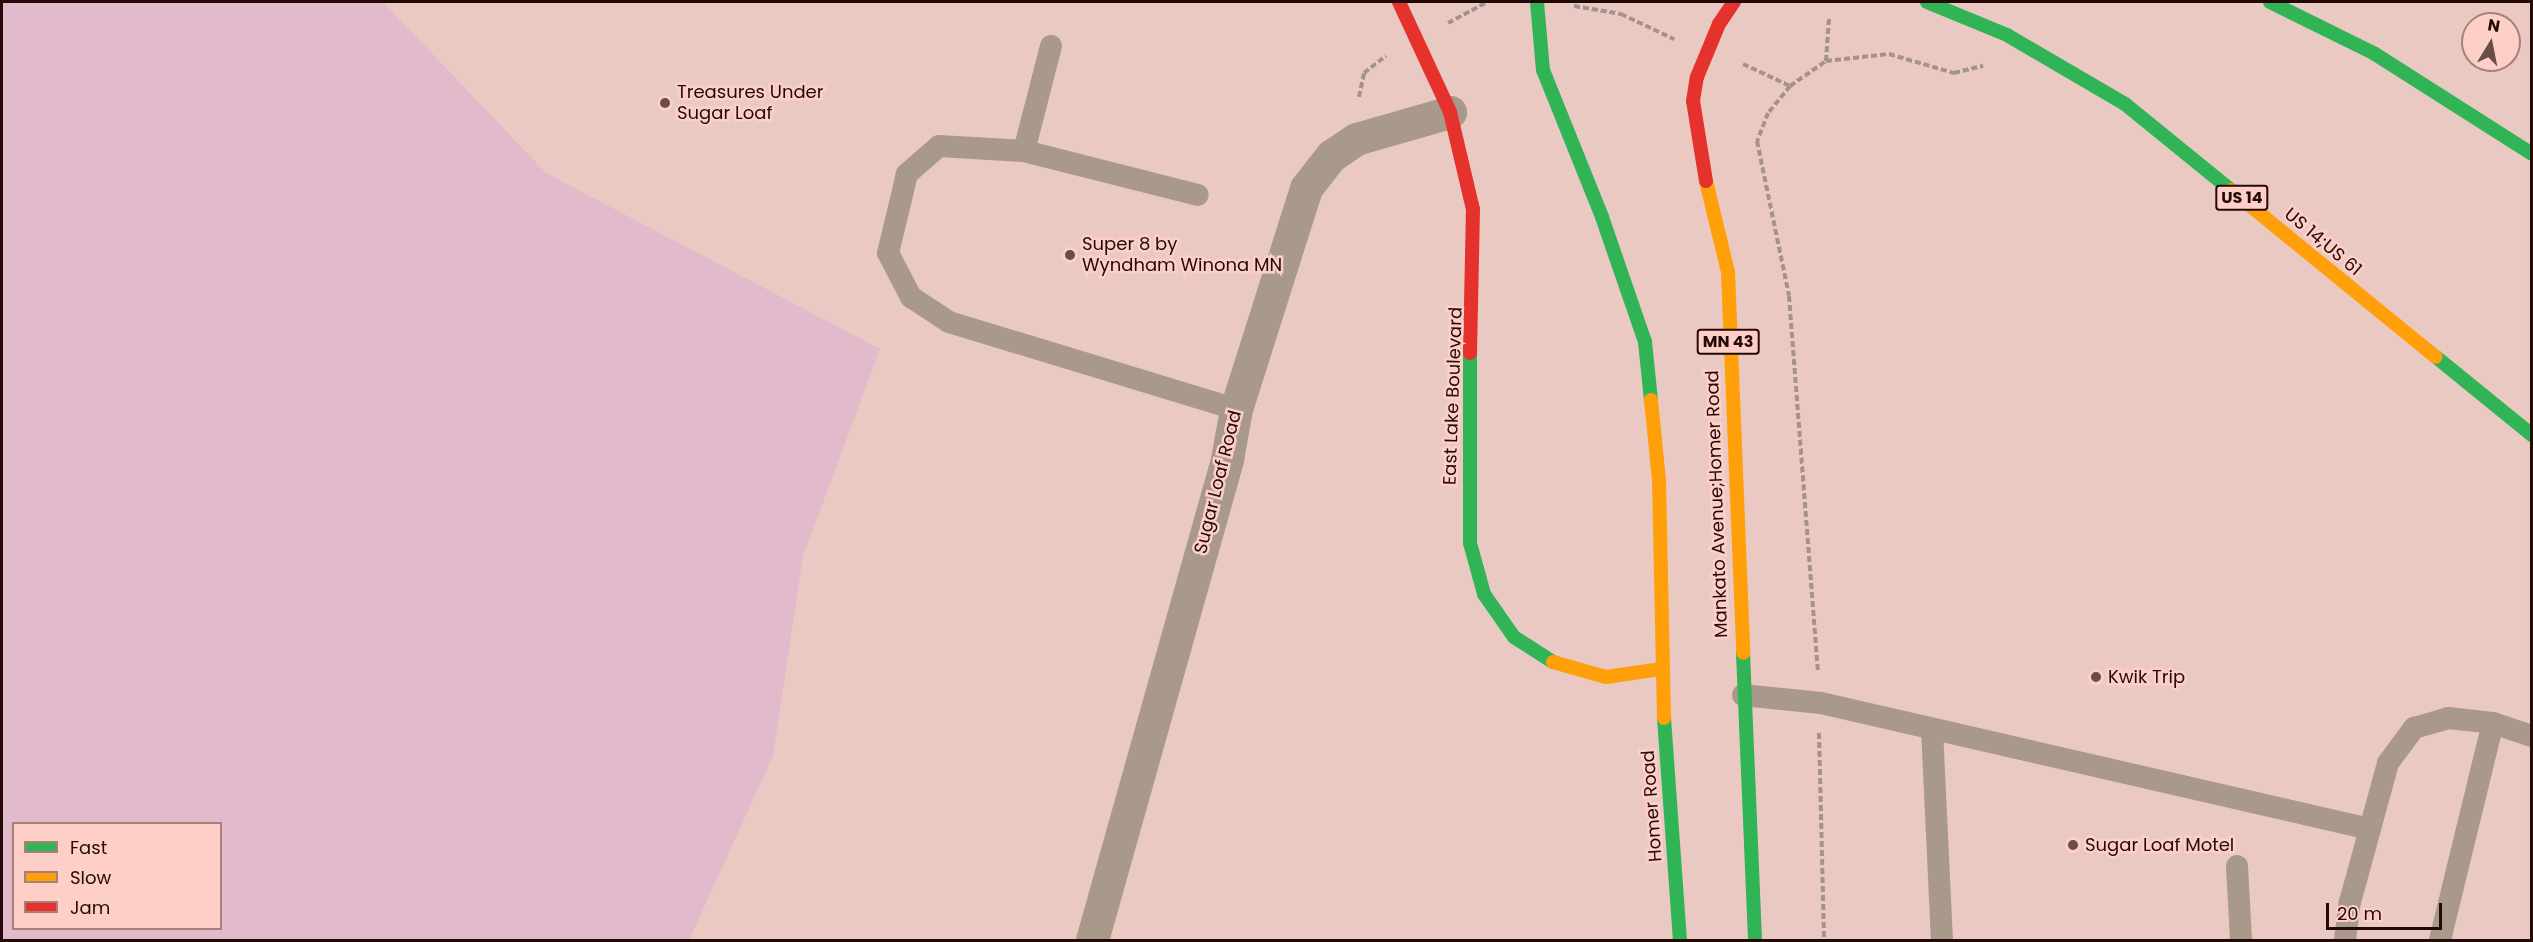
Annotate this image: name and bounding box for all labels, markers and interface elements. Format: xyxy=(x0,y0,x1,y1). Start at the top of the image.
north arrow xyxy=(2461,12,2521,72)
text: N xyxy=(2486,13,2502,38)
place label: Treasures Under Sugar Loaf xyxy=(677,82,823,124)
marker: Treasures Under Sugar Loaf xyxy=(658,96,672,110)
road number: US 14 xyxy=(2215,185,2269,211)
street label: US 14;US 61 xyxy=(2280,203,2366,281)
place label: Super 8 by Wyndham Winona MN xyxy=(1082,234,1282,276)
marker: Super 8 by Wyndham Winona MN xyxy=(1063,248,1077,262)
street label: East Lake Boulevard xyxy=(1439,307,1467,485)
road number: MN 43 xyxy=(1696,329,1760,355)
street label: Mankato Avenue;Homer Road xyxy=(1702,370,1732,638)
street label: Sugar Loaf Road xyxy=(1190,408,1246,556)
place label: Kwik Trip xyxy=(2108,666,2185,688)
marker: Kwik Trip xyxy=(2089,670,2103,684)
street label: Homer Road xyxy=(1637,749,1667,863)
legend xyxy=(12,822,222,930)
place label: Sugar Loaf Motel xyxy=(2085,834,2234,856)
text: Fast xyxy=(70,835,107,860)
marker: Sugar Loaf Motel xyxy=(2066,838,2080,852)
text: Slow xyxy=(70,865,111,890)
scale bar xyxy=(2329,891,2444,929)
text: Jam xyxy=(70,895,110,920)
text: 20 m xyxy=(2337,901,2382,926)

